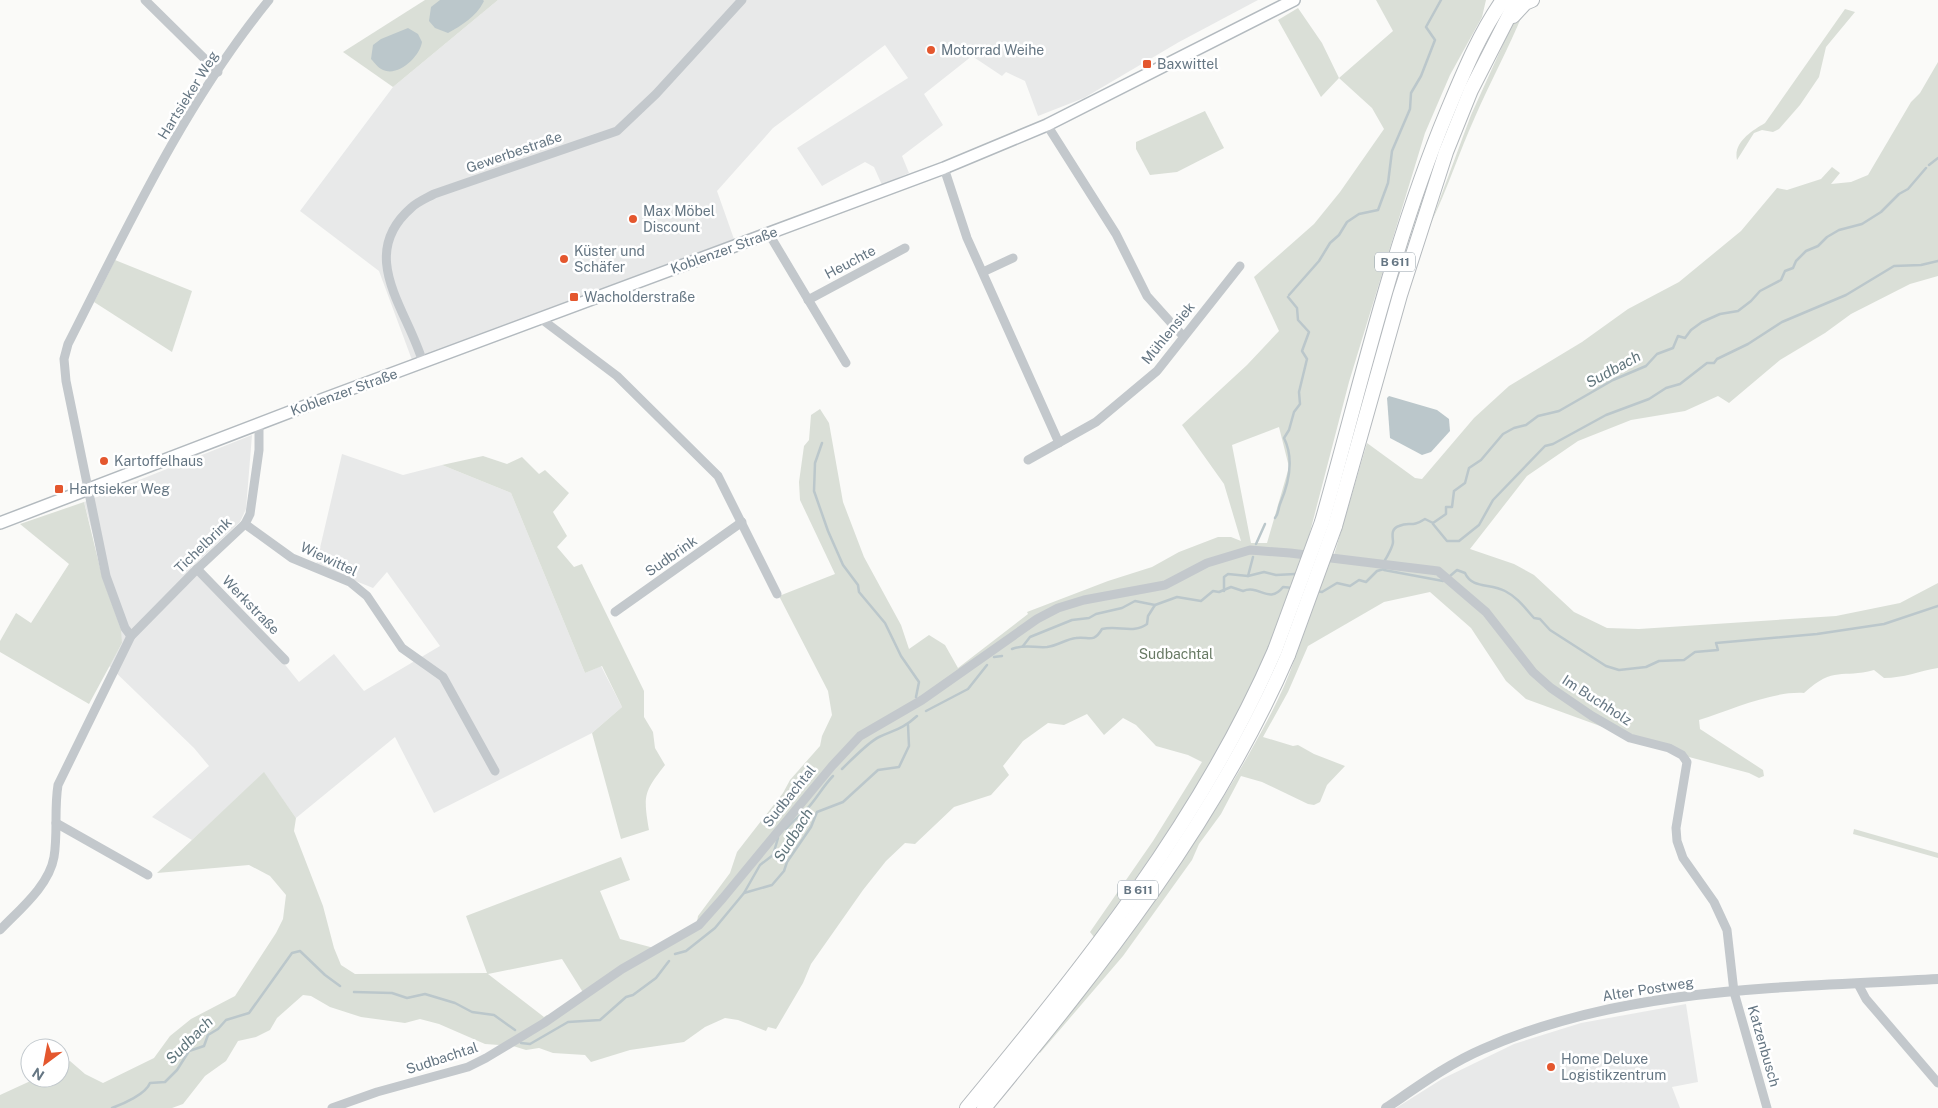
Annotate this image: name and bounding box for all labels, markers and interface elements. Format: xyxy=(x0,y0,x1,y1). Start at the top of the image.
place label: Motorrad Weihe xyxy=(941,42,1044,58)
marker: Motorrad Weihe xyxy=(925,44,937,56)
street label: Hartsieker Weg xyxy=(154,48,222,142)
place label: Baxwittel xyxy=(1157,56,1218,72)
marker: Baxwittel xyxy=(1141,58,1153,70)
street label: Gewerbestraße xyxy=(464,128,564,176)
place label: Max Möbel Discount xyxy=(643,203,715,235)
marker: Max Möbel Discount xyxy=(627,213,639,225)
street label: Koblenzer Straße xyxy=(668,223,780,277)
street label: Heuchte xyxy=(822,242,878,282)
place label: Küster und Schäfer xyxy=(574,243,645,275)
road number: B 611 xyxy=(1375,252,1415,272)
marker: Küster und Schäfer xyxy=(558,253,570,265)
place label: Wacholderstraße xyxy=(584,289,695,305)
marker: Wacholderstraße xyxy=(568,291,580,303)
street label: Mühlensiek xyxy=(1138,299,1198,367)
water label: Sudbach xyxy=(1583,347,1643,391)
street label: Koblenzer Straße xyxy=(288,365,400,419)
place label: Kartoffelhaus xyxy=(114,453,203,469)
marker: Kartoffelhaus xyxy=(98,455,110,467)
place label: Hartsieker Weg xyxy=(69,481,170,497)
marker: Hartsieker Weg xyxy=(53,483,65,495)
street label: Tichelbrink xyxy=(171,514,235,576)
street label: Sudbrink xyxy=(642,532,700,580)
street label: Wiewittel xyxy=(298,539,360,579)
street label: Werkstraße xyxy=(219,572,283,638)
park label: Sudbachtal xyxy=(1139,646,1213,662)
street label: Im Buchholz xyxy=(1559,672,1635,729)
street label: Sudbachtal xyxy=(759,762,819,830)
water label: Sudbach xyxy=(770,805,816,865)
road number: B 611 xyxy=(1118,880,1158,900)
street label: Alter Postweg xyxy=(1601,974,1695,1004)
street label: Katzenbusch xyxy=(1745,1003,1783,1089)
water label: Sudbach xyxy=(162,1013,216,1067)
north arrow xyxy=(20,1038,70,1088)
street label: Sudbachtal xyxy=(404,1039,480,1077)
place label: Home Deluxe Logistikzentrum xyxy=(1561,1051,1666,1083)
marker: Home Deluxe Logistikzentrum xyxy=(1545,1061,1557,1073)
text: N xyxy=(29,1064,47,1084)

